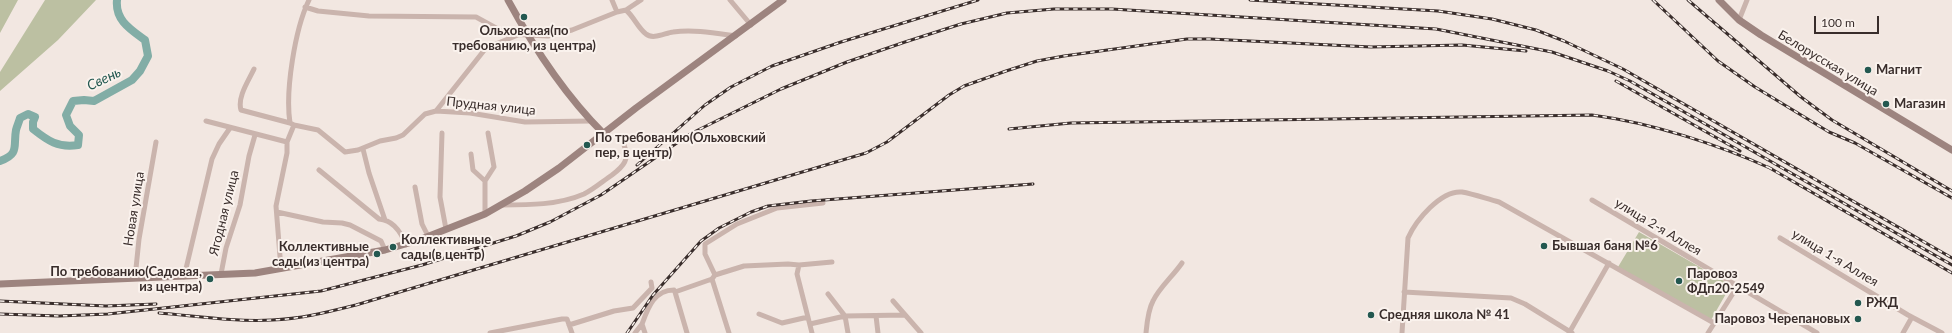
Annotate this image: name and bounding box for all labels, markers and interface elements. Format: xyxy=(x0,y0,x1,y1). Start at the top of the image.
scale bar xyxy=(1816,8,1881,34)
marker: Ольховская(по требованию, из центра) xyxy=(519,12,529,22)
text: 100 m xyxy=(1821,15,1855,30)
place label: Ольховская(по требованию, из центра) xyxy=(452,23,596,54)
street label: Белорусская улица xyxy=(1775,27,1881,99)
place label: Магнит xyxy=(1876,62,1922,78)
water label: Свень xyxy=(84,64,124,94)
marker: Магнит xyxy=(1863,65,1873,75)
street label: Прудная улица xyxy=(446,94,536,118)
place label: Магазин xyxy=(1894,96,1946,112)
marker: Магазин xyxy=(1881,99,1891,109)
place label: По требованию(Ольховский пер, в центр) xyxy=(595,130,766,161)
marker: По требованию(Ольховский пер, в центр) xyxy=(582,140,592,150)
street label: Ягодная улица xyxy=(206,169,242,257)
street label: Новая улица xyxy=(120,171,148,247)
street label: улица 2-я Аллея xyxy=(1612,195,1704,259)
street label: улица 1-я Аллея xyxy=(1789,226,1881,290)
place label: Коллективные сады(в центр) xyxy=(401,232,491,263)
place label: Бывшая баня №6 xyxy=(1552,238,1658,254)
place label: Коллективные сады(из центра) xyxy=(272,239,369,270)
marker: Бывшая баня №6 xyxy=(1539,241,1549,251)
marker: Коллективные сады(в центр) xyxy=(388,242,398,252)
marker: Коллективные сады(из центра) xyxy=(372,249,382,259)
place label: По требованию(Садовая, из центра) xyxy=(50,264,202,295)
place label: Паровоз ФДп20-2549 xyxy=(1687,266,1765,297)
marker: По требованию(Садовая, из центра) xyxy=(205,274,215,284)
marker: Паровоз ФДп20-2549 xyxy=(1674,276,1684,286)
place label: РЖД xyxy=(1866,295,1898,311)
marker: РЖД xyxy=(1853,298,1863,308)
place label: Средняя школа № 41 xyxy=(1379,307,1510,323)
marker: Средняя школа № 41 xyxy=(1366,310,1376,320)
place label: Паровоз Черепановых xyxy=(1714,311,1850,327)
marker: Паровоз Черепановых xyxy=(1853,314,1863,324)

